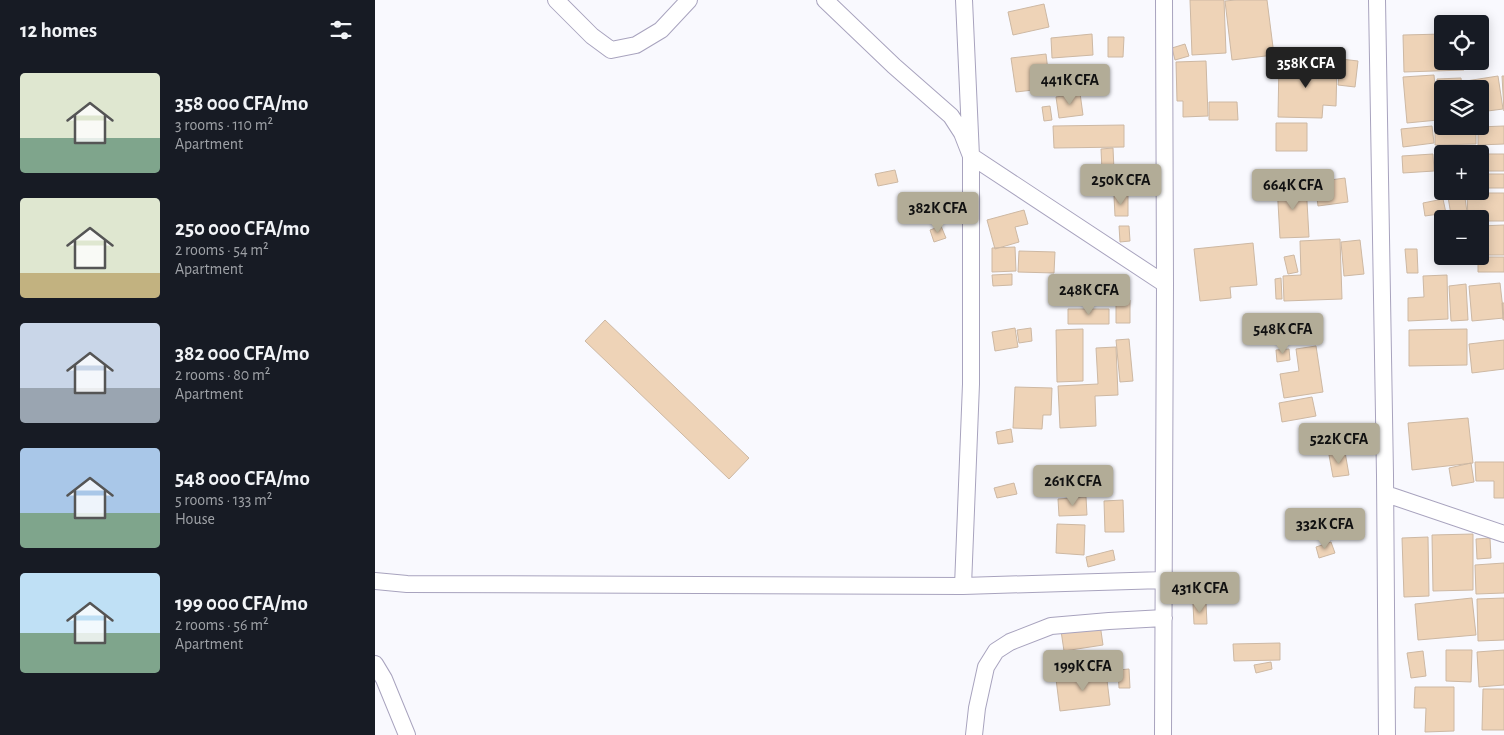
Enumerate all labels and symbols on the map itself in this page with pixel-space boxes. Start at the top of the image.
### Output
pin: 358K CFA [1254,46,1358,89]
pin: 441K CFA [1018,64,1122,106]
pin: 250K CFA [1069,164,1173,206]
pin: 664K CFA [1241,168,1345,211]
pin: 382K CFA [886,192,990,234]
pin: 248K CFA [1037,274,1141,316]
pin: 548K CFA [1231,312,1335,355]
pin: 522K CFA [1287,422,1391,465]
pin: 261K CFA [1021,464,1125,507]
pin: 332K CFA [1273,508,1377,550]
pin: 431K CFA [1148,572,1252,614]
pin: 199K CFA [1031,650,1135,692]

